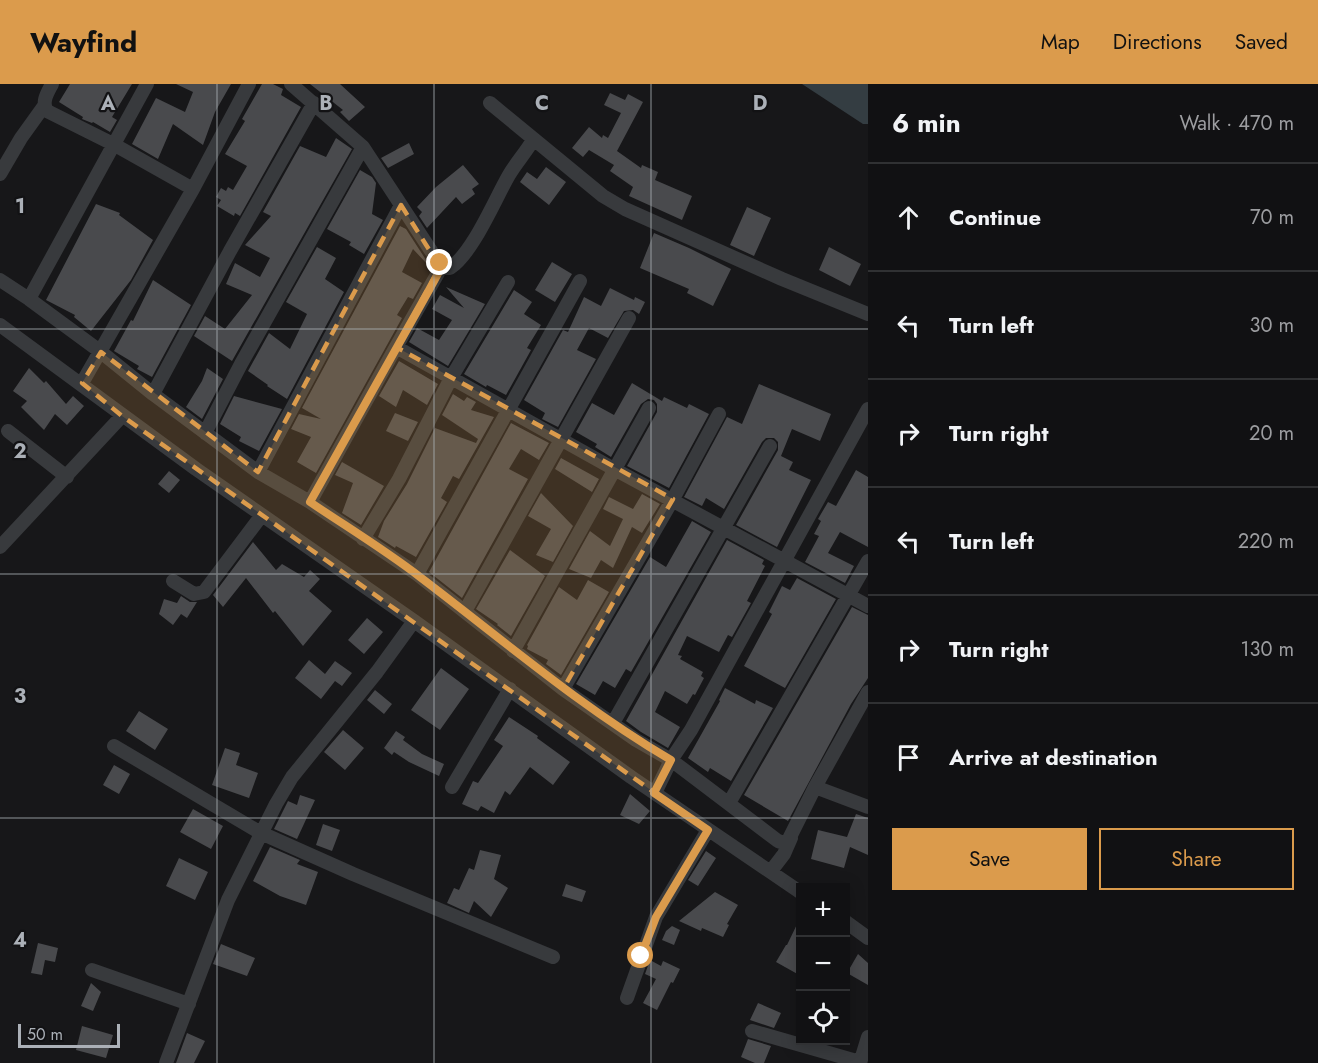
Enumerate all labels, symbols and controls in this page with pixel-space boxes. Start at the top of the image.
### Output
text: Wayfind [30,22,137,63]
text: Map [1041,27,1080,57]
text: Directions [1113,27,1202,57]
text: Saved [1235,27,1288,57]
text: A [100,89,116,118]
text: B [319,89,333,118]
text: C [535,89,549,118]
text: D [753,89,767,118]
text: 6 min [892,104,961,142]
text: Walk · 470 m [1179,109,1294,138]
text: 1 [15,192,25,221]
icon: ahead [892,201,925,234]
text: Continue [949,201,1041,233]
text: 70 m [1250,203,1294,232]
route end [426,249,452,275]
icon: left [892,309,925,342]
text: Turn left [949,309,1034,341]
text: 30 m [1249,311,1294,340]
icon: right [892,417,925,450]
text: Turn right [949,417,1049,449]
text: 20 m [1249,419,1294,448]
text: 2 [13,437,27,466]
icon: left [892,525,925,558]
text: Turn left [949,525,1034,557]
text: 220 m [1238,527,1294,556]
icon: right [892,633,925,666]
text: Turn right [949,633,1049,665]
text: 130 m [1240,635,1294,664]
text: 3 [14,682,26,711]
icon: arrive [892,741,925,774]
text: Arrive at destination [949,741,1158,773]
button: Save [892,828,1087,890]
button: Share [1099,828,1294,890]
map controls [796,883,850,1045]
button: + [796,883,850,937]
text: 4 [13,926,27,955]
button: − [796,937,850,991]
route start [627,942,653,968]
button: locate [796,991,850,1045]
scale bar [18,1021,120,1048]
text: 50 m [27,1023,63,1046]

